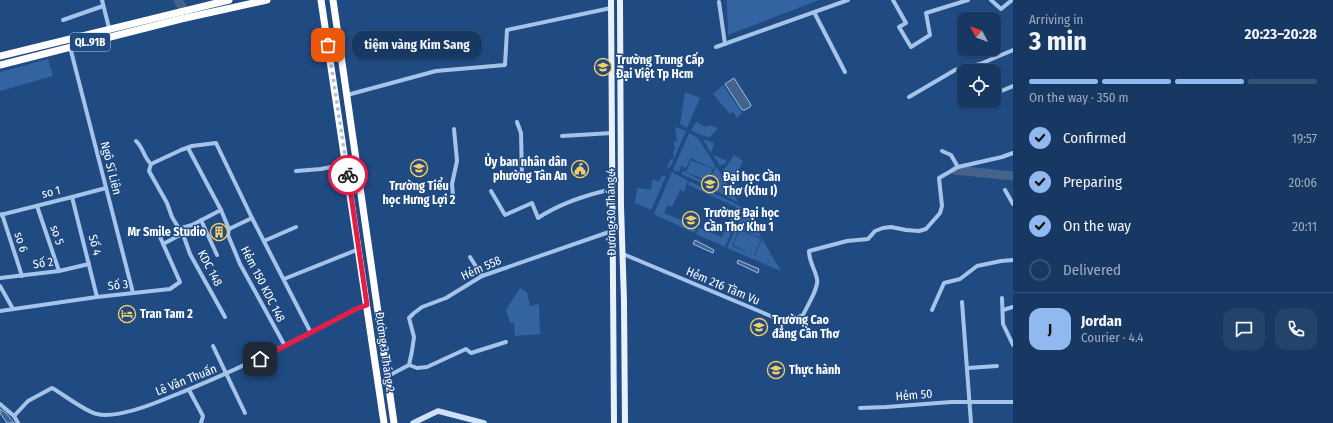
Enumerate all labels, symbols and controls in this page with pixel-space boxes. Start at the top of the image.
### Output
north arrow [957,12,1001,56]
map controls [957,12,1001,108]
text: Arriving in [1029,12,1083,27]
text: 20:23–20:28 [1245,25,1317,43]
text: 3 min [1029,26,1087,57]
pin [311,28,345,62]
callout: tiệm vàng Kim Sang [352,31,482,59]
road number: QL.91B [70,33,110,51]
icon: bag [317,34,339,56]
text: tiệm vàng Kim Sang [364,37,470,52]
place label: Trường Trung Cấp Đại Việt Tp Hcm [616,51,704,81]
school or university icon: Trường Trung Cấp Đại Việt Tp Hcm [593,57,613,77]
button: locate [957,64,1001,108]
text: On the way · 350 m [1029,90,1129,105]
icon: check [1029,127,1051,149]
text: Confirmed [1063,129,1126,147]
text: 19:57 [1292,131,1317,146]
street label: Ngô Sĩ Liên [98,140,124,196]
place label: Ủy ban nhân dân phường Tân An [484,153,567,183]
courier [328,155,368,195]
school or university icon: Trường Tiểu học Hưng Lợi 2 [409,158,429,178]
public building icon: Ủy ban nhân dân phường Tân An [570,159,590,179]
icon: bike [337,164,359,186]
street label: Đường 30 Tháng 4 [603,168,619,256]
place label: Đại học Cần Thơ (Khu I) [723,168,781,198]
icon: check [1029,171,1051,193]
text: Preparing [1063,173,1122,191]
school or university icon: Đại học Cần Thơ (Khu I) [700,174,720,194]
text: 20:06 [1289,175,1317,190]
place label: Trường Tiểu học Hưng Lợi 2 [383,177,456,207]
street label: so 1 [40,183,62,201]
place label: Trường Đại học Cần Thơ Khu 1 [704,206,780,234]
school or university icon: Trường Đại học Cần Thơ Khu 1 [681,210,701,230]
icon: check [1029,215,1051,237]
text: On the way [1063,217,1131,235]
text: 20:11 [1292,219,1317,234]
building icon: Mr Smile Studio [209,222,229,242]
street label: so 5 [47,223,67,247]
place label: Mr Smile Studio [127,225,207,239]
street label: so 6 [11,230,31,254]
street label: Số 4 [86,233,105,257]
street label: Hẻm 150 KDC 148 [238,244,288,324]
street label: KDC 148 [195,248,225,288]
street label: Hẻm 558 [459,253,503,283]
street label: Số 2 [32,254,54,272]
text: Delivered [1063,261,1121,279]
street label: Hẻm 216 Tầm Vu [684,263,762,308]
street label: Số 3 [107,276,129,293]
hotel icon: Tran Tam 2 [117,304,137,324]
place label: Tran Tam 2 [140,307,193,321]
button: chat [1223,308,1265,350]
button: phone [1275,308,1317,350]
street label: Đường 3 Tháng 2 [372,311,398,393]
text: Jordan [1081,312,1122,330]
place label: Trường Cao đẳng Cần Thơ [772,313,840,341]
school or university icon: Trường Cao đẳng Cần Thơ [749,317,769,337]
text: J [1048,320,1052,338]
text: Courier · 4.4 [1081,330,1144,345]
pin [243,342,277,376]
icon: home [249,348,271,370]
street label: Lê Văn Thuấn [153,360,219,399]
school or university icon: Thực hành [766,360,786,380]
place label: Thực hành [789,363,841,377]
street label: Hẻm 50 [895,386,933,404]

